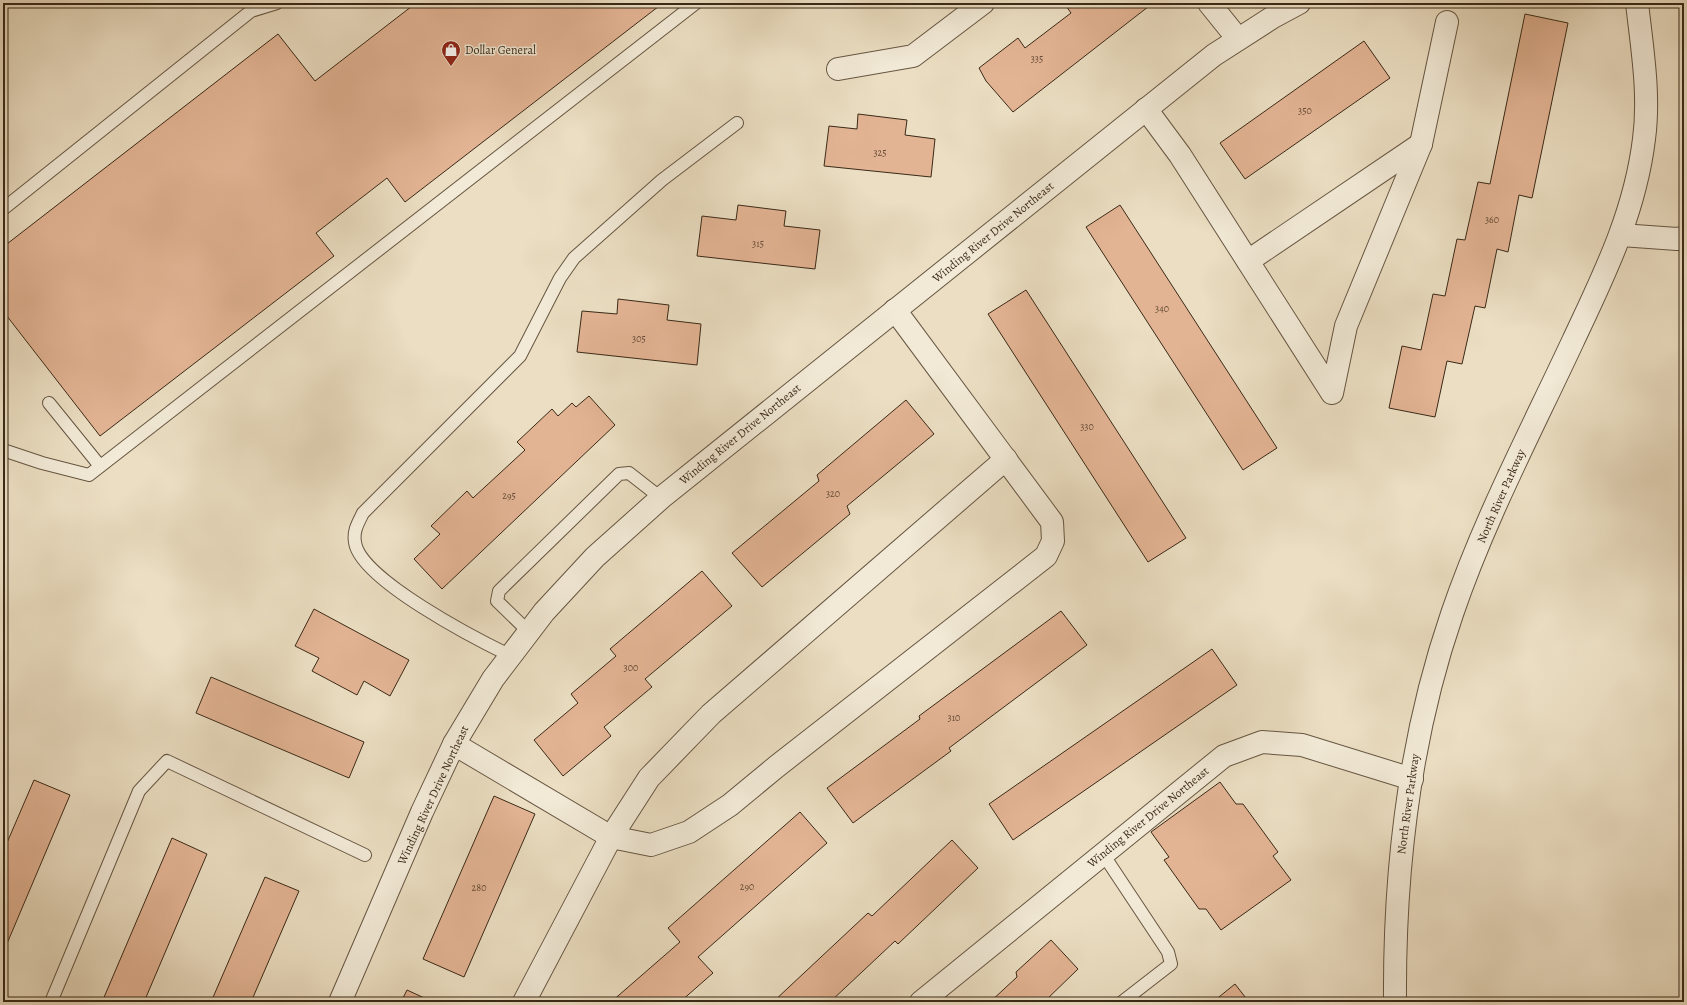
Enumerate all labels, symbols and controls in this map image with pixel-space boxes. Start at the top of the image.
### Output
shop icon: Dollar General [440,39,462,67]
place label: Dollar General [465,42,536,58]
house number: 335 [1031,52,1043,65]
house number: 350 [1298,104,1312,117]
house number: 325 [873,146,887,159]
street label: Winding River Drive Northeast [928,178,1057,287]
house number: 360 [1485,213,1499,226]
house number: 315 [752,237,764,250]
house number: 340 [1155,302,1169,315]
house number: 305 [632,332,646,345]
street label: Winding River Drive Northeast [675,380,804,489]
house number: 330 [1080,420,1094,433]
street label: North River Parkway [1473,446,1529,546]
house number: 320 [826,487,840,500]
house number: 295 [502,489,516,502]
house number: 300 [624,661,638,674]
house number: 310 [948,711,960,724]
street label: Winding River Drive Northeast [393,723,472,868]
street label: North River Parkway [1393,752,1423,855]
street label: Winding River Drive Northeast [1083,763,1212,872]
house number: 290 [740,880,754,893]
house number: 280 [472,881,486,894]

